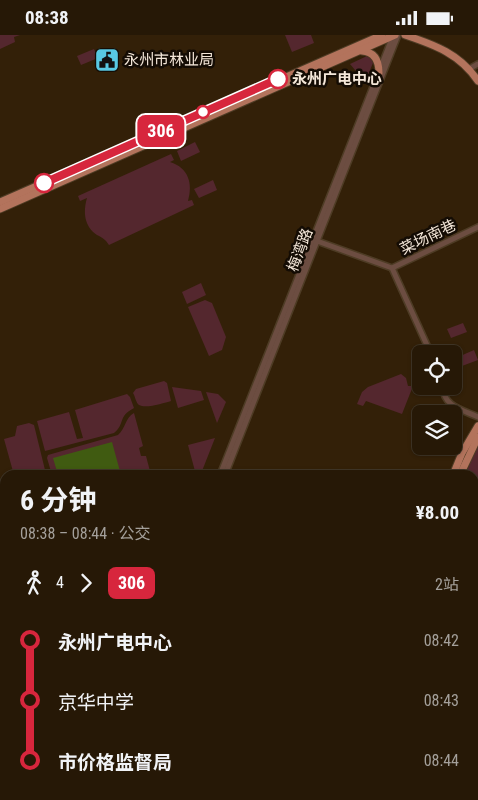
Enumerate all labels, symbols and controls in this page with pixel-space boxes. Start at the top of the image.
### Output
text: 08:38 [25,6,69,29]
public building icon: 永州市林业局 [94,47,120,73]
place label: 永州市林业局 [124,51,214,69]
marker: 永州广电中心 [268,69,288,89]
place label: 永州广电中心 [292,70,382,88]
unlabelled marker [196,105,210,119]
line badge: 306 [132,115,190,147]
text: 306 [147,120,175,141]
unlabelled marker [34,173,54,193]
street label: 菜场南巷 [397,216,459,258]
street label: 梅湾路 [284,226,316,274]
map controls [412,345,462,455]
button: locate [412,345,462,395]
button: layers [412,405,462,455]
text: 6 分钟 [20,484,97,517]
text: ¥8.00 [416,501,459,524]
text: 08:38 – 08:44 · 公交 [20,524,150,543]
icon: walk [20,569,48,597]
icon: forward [72,569,100,597]
text: 306 [118,572,145,593]
text: 4 [56,573,64,592]
text: 2站 [435,575,459,594]
text: 永州广电中心 [58,631,172,654]
text: 08:42 [424,631,459,650]
text: 京华中学 [58,691,134,714]
text: 08:43 [424,691,459,710]
text: 市价格监督局 [58,751,172,774]
text: 08:44 [424,751,459,770]

